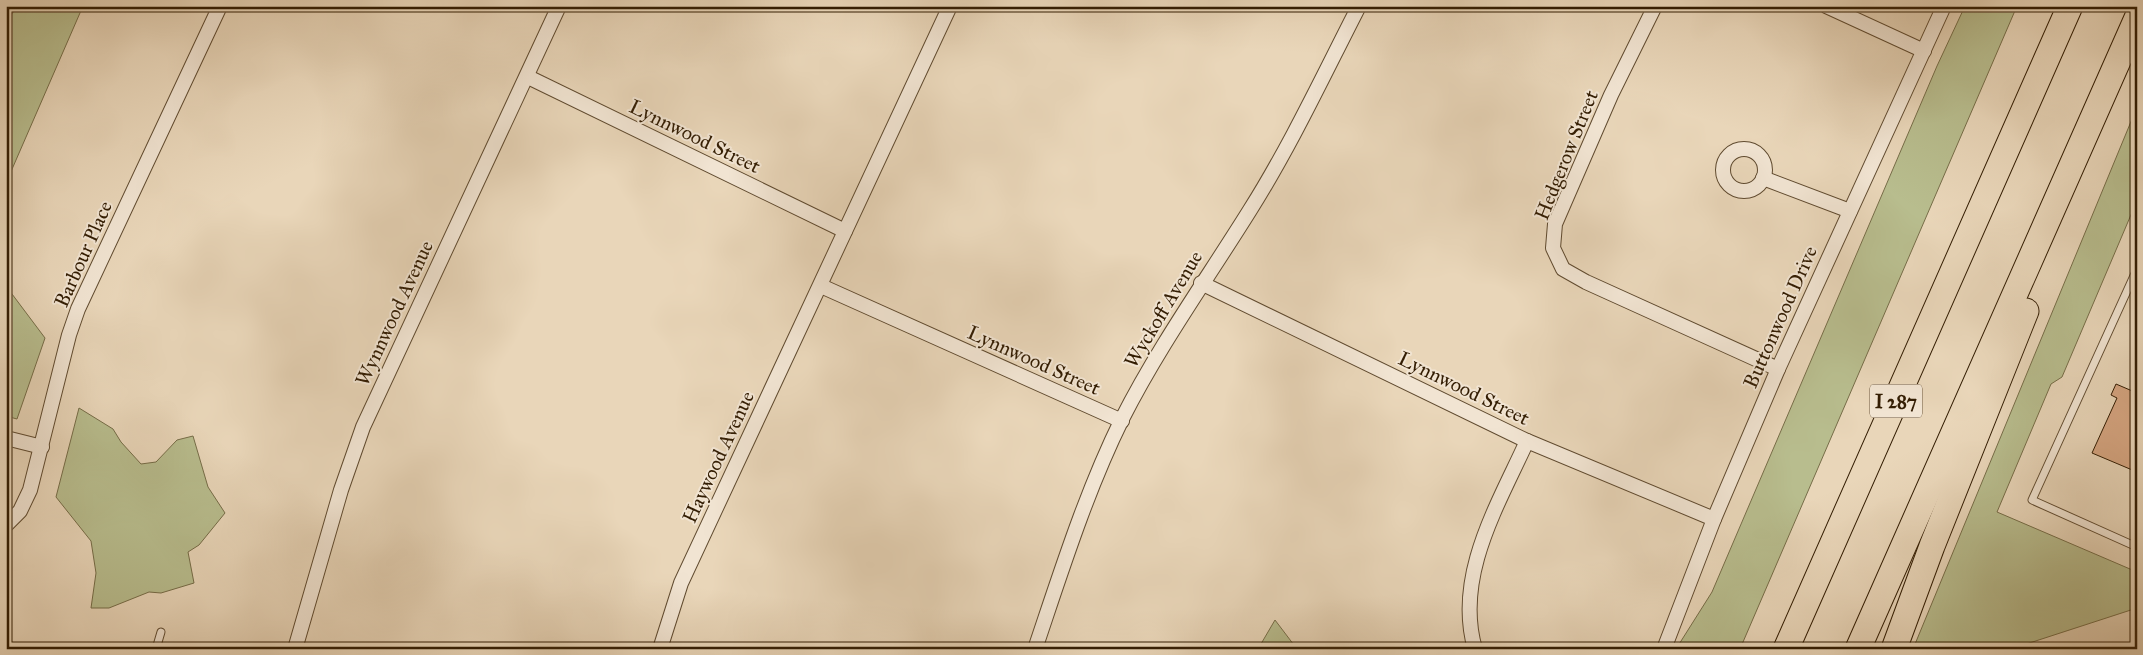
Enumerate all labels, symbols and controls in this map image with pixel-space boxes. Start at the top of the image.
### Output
street label: Hedgerow Street [1529,87,1604,224]
street label: Lynnwood Street [626,94,764,178]
street label: Barbour Place [49,197,117,311]
street label: Wynnwood Avenue [350,237,438,389]
street label: Buttonwood Drive [1738,242,1822,392]
street label: Wyckoff Avenue [1119,246,1207,372]
street label: Lynnwood Street [964,320,1104,400]
street label: Lynnwood Street [1395,346,1533,430]
road number: I 287 [1870,384,1922,418]
street label: Haywood Avenue [677,387,759,527]

